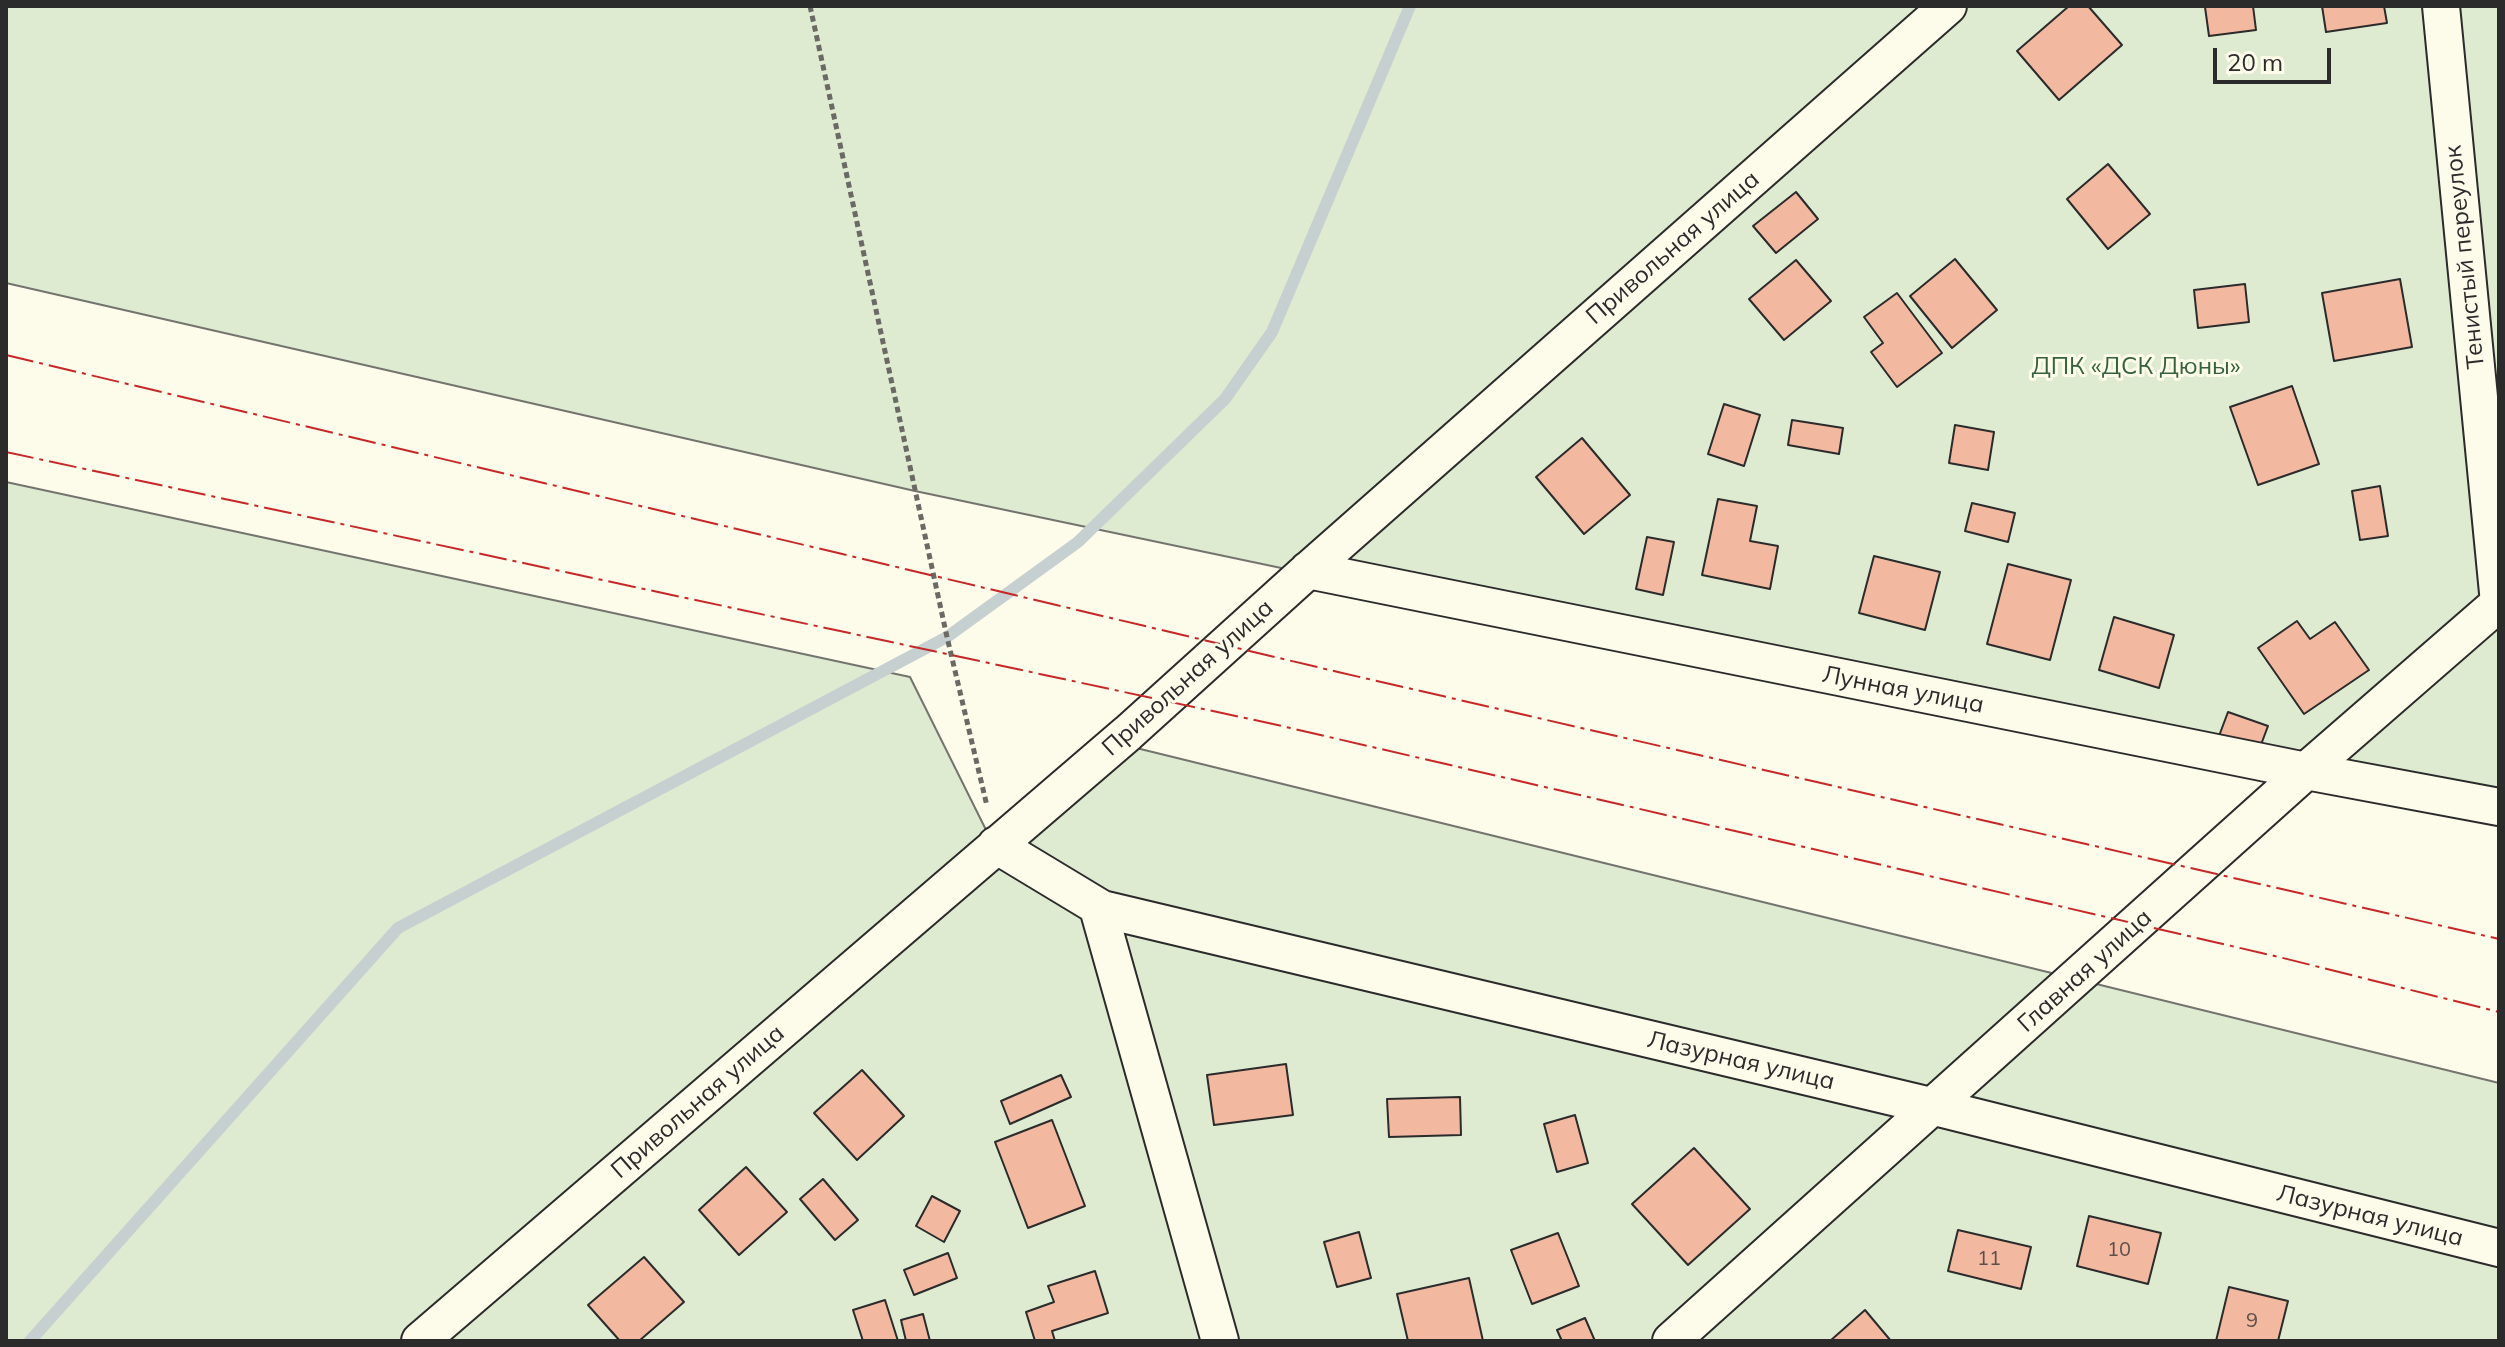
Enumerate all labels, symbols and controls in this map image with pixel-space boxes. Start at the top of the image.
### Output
scale bar [2217,32,2335,82]
text: 20 m [2227,47,2283,77]
street label: Тенистый переулок [2439,144,2491,370]
street label: Привольная улица [1581,165,1765,331]
park label: ДПК «ДСК Дюны» [2031,353,2241,381]
street label: Привольная улица [1097,594,1279,762]
street label: Лунная улица [1820,660,1986,720]
street label: Главная улица [2012,903,2158,1039]
street label: Привольная улица [606,1019,790,1185]
street label: Лазурная улица [1645,1025,1837,1097]
street label: Лазурная улица [2274,1179,2466,1253]
house number: 10 [2107,1238,2131,1262]
house number: 11 [1977,1247,2001,1271]
house number: 9 [2246,1309,2258,1333]

